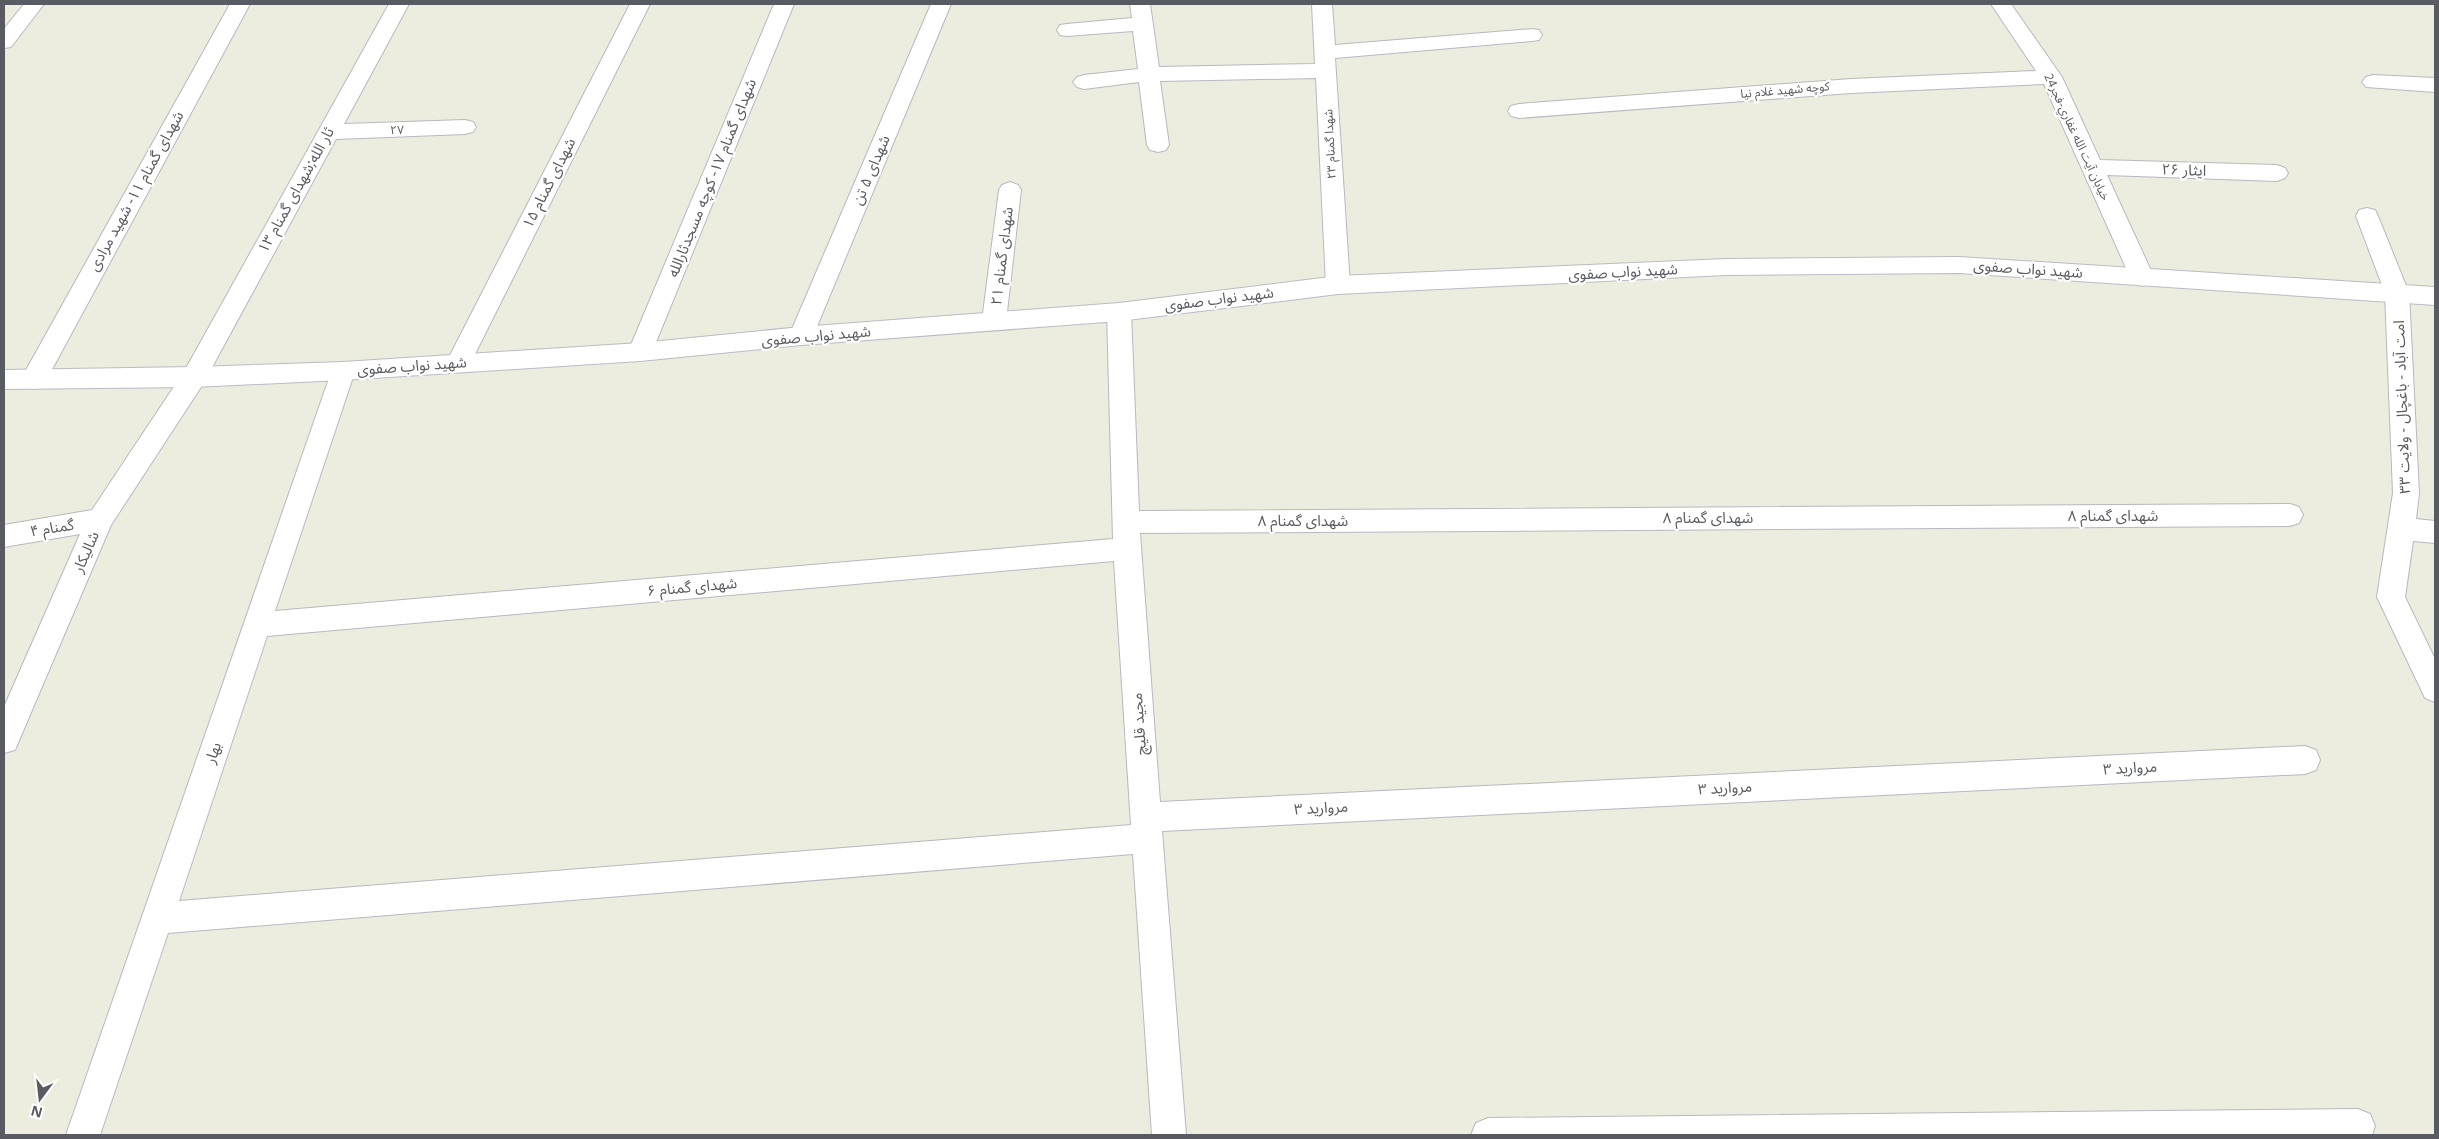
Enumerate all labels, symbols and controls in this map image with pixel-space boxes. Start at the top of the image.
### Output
street label: خيابان آيت الله غفاري-فجر24 [2039,70,2114,204]
street label: شهدای گمنام ۱۷- كوچه مسجدثارالله [662,75,762,281]
street label: کوچه شهید غلام نیا [1740,77,1831,103]
street label: شهدای گمنام ۱۱- شهيد مرادی [83,107,189,275]
street label: شهدا گمنام ۲۳ [1319,109,1341,179]
street label: ۲۷ [390,121,404,138]
street label: ثار الله;شهدای گمنام ۱۳ [252,123,340,257]
street label: شهدای ۵ تن [846,131,894,208]
street label: شهدای گمنام ۱۵ [517,134,581,232]
street label: ایثار ۲۶ [2161,158,2207,180]
street label: شهدای گمنام ۲۱ [985,205,1019,306]
street label: شهید نواب صفوی [1973,254,2084,282]
street label: شهید نواب صفوی [1568,258,1679,284]
street label: شهید نواب صفوی [1163,281,1275,315]
street label: شهید نواب صفوی [760,320,872,350]
street label: امت آباد - باغچال - ولایت ۳۳ [2388,320,2415,494]
street label: شهید نواب صفوی [356,351,468,379]
street label: شهدای گمنام ۸ [2068,505,2158,527]
street label: شهدای گمنام ۸ [1663,507,1753,529]
street label: شهدای گمنام ۸ [1258,510,1348,532]
street label: گمنام ۴ [28,514,76,542]
street label: شالیکار [67,528,103,576]
street label: شهدای گمنام ۶ [646,572,738,602]
street label: مجید قلیچ [1126,692,1153,756]
street label: بهار [199,739,225,767]
street label: مروارید ۳ [2102,756,2157,778]
street label: مروارید ۳ [1697,776,1752,798]
street label: مروارید ۳ [1293,796,1348,818]
north arrow [15,1074,65,1124]
text: N [29,1101,44,1123]

